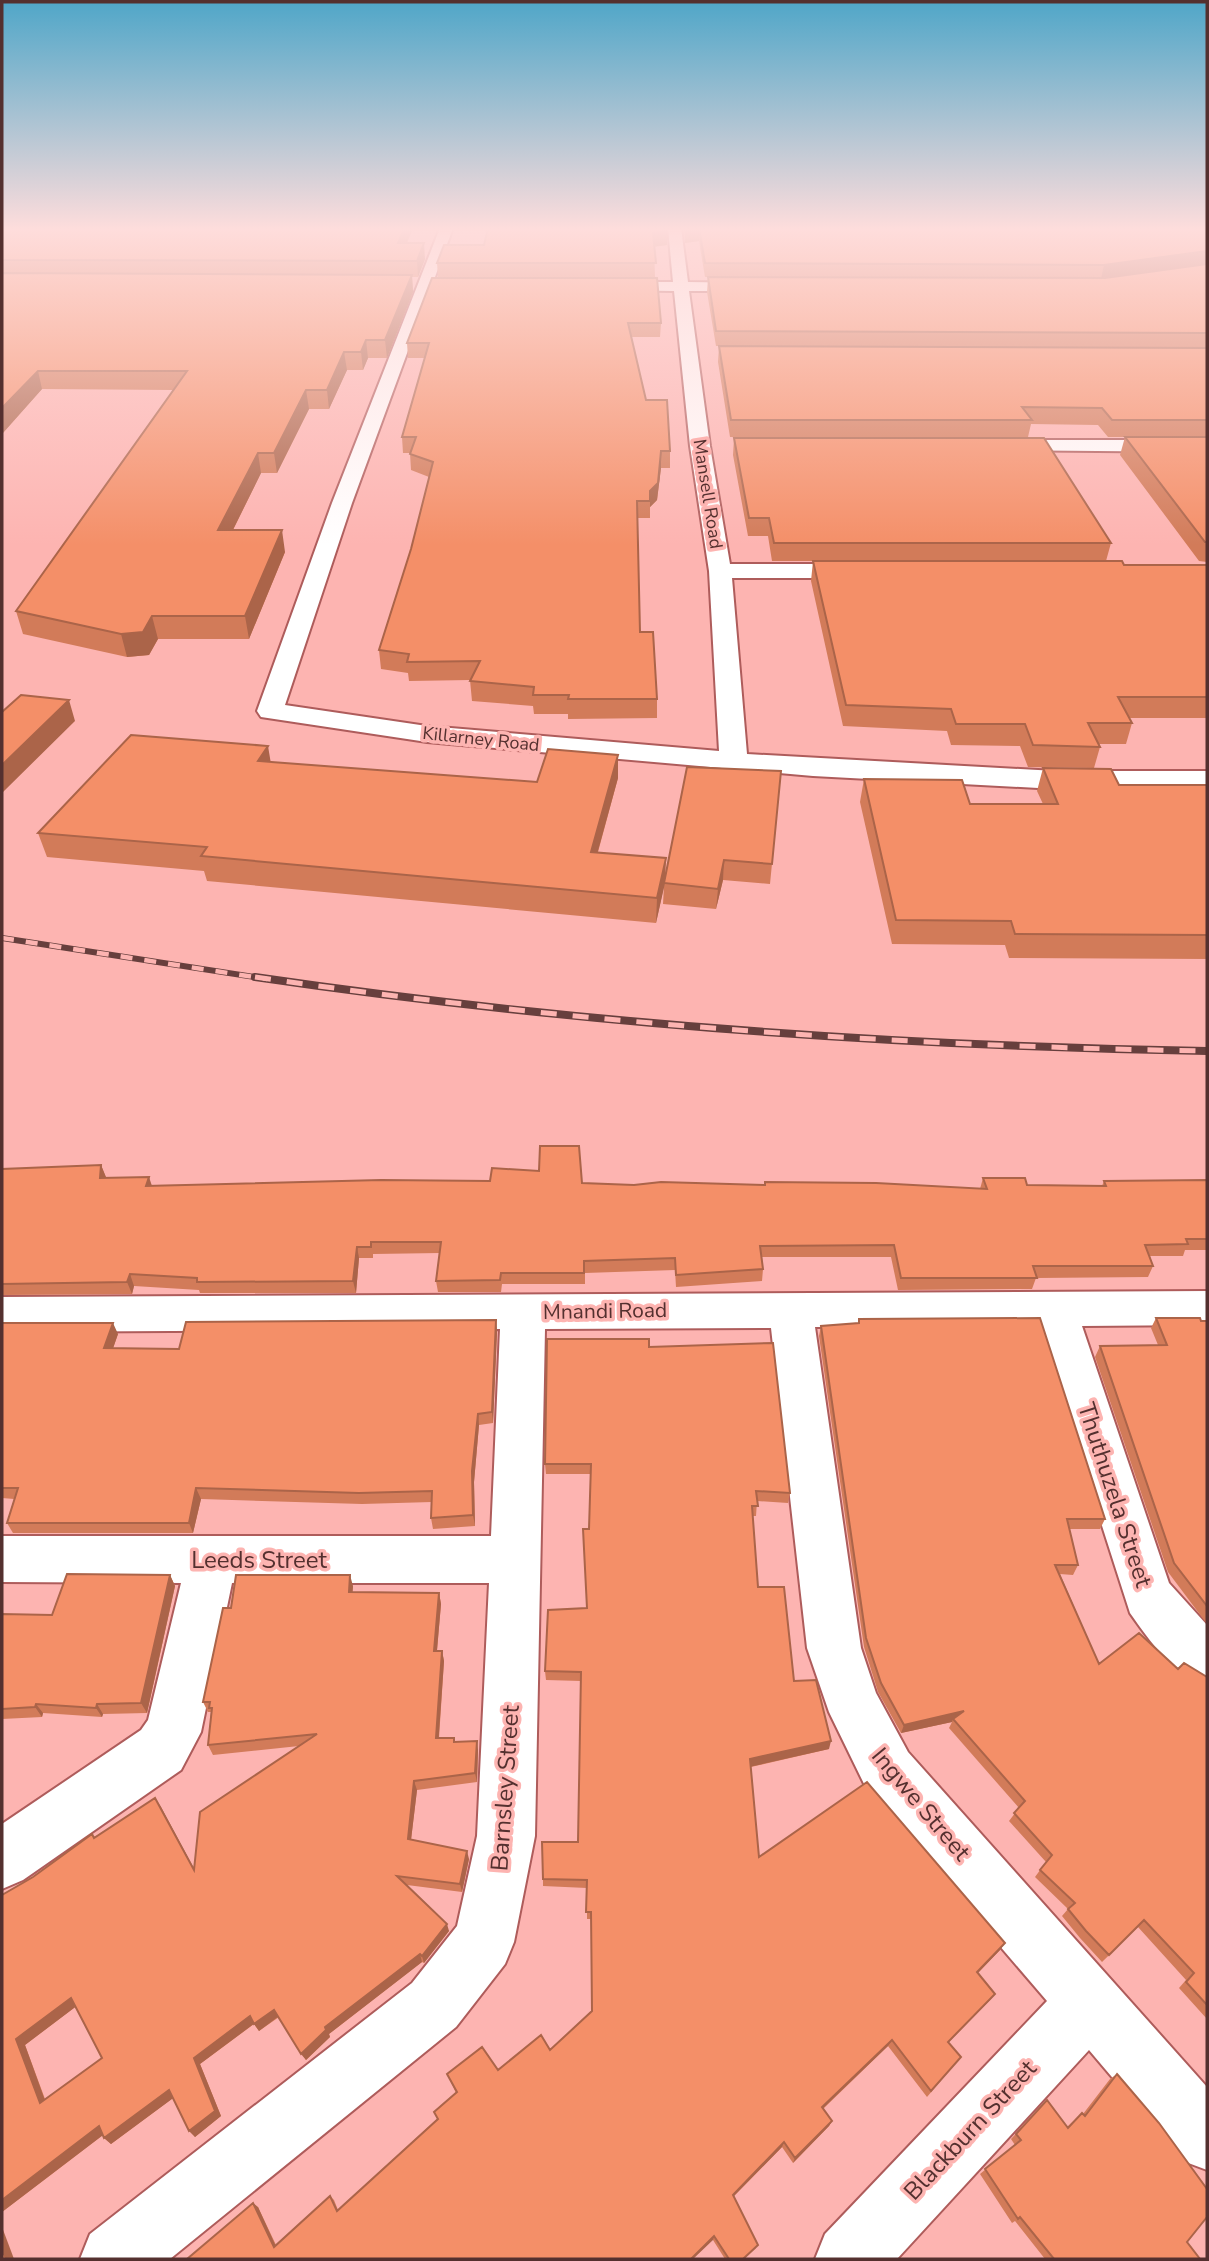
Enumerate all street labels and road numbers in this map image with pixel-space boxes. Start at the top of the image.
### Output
street label: Mansell Road [687,438,729,550]
street label: Killarney Road [421,721,541,757]
street label: Mnandi Road [543,1296,667,1326]
street label: Thuthuzela Street [1070,1399,1160,1592]
street label: Leeds Street [191,1544,327,1576]
street label: Barnsley Street [483,1703,527,1872]
street label: Ingwe Street [864,1741,978,1868]
street label: Blackburn Street [897,2053,1044,2207]

